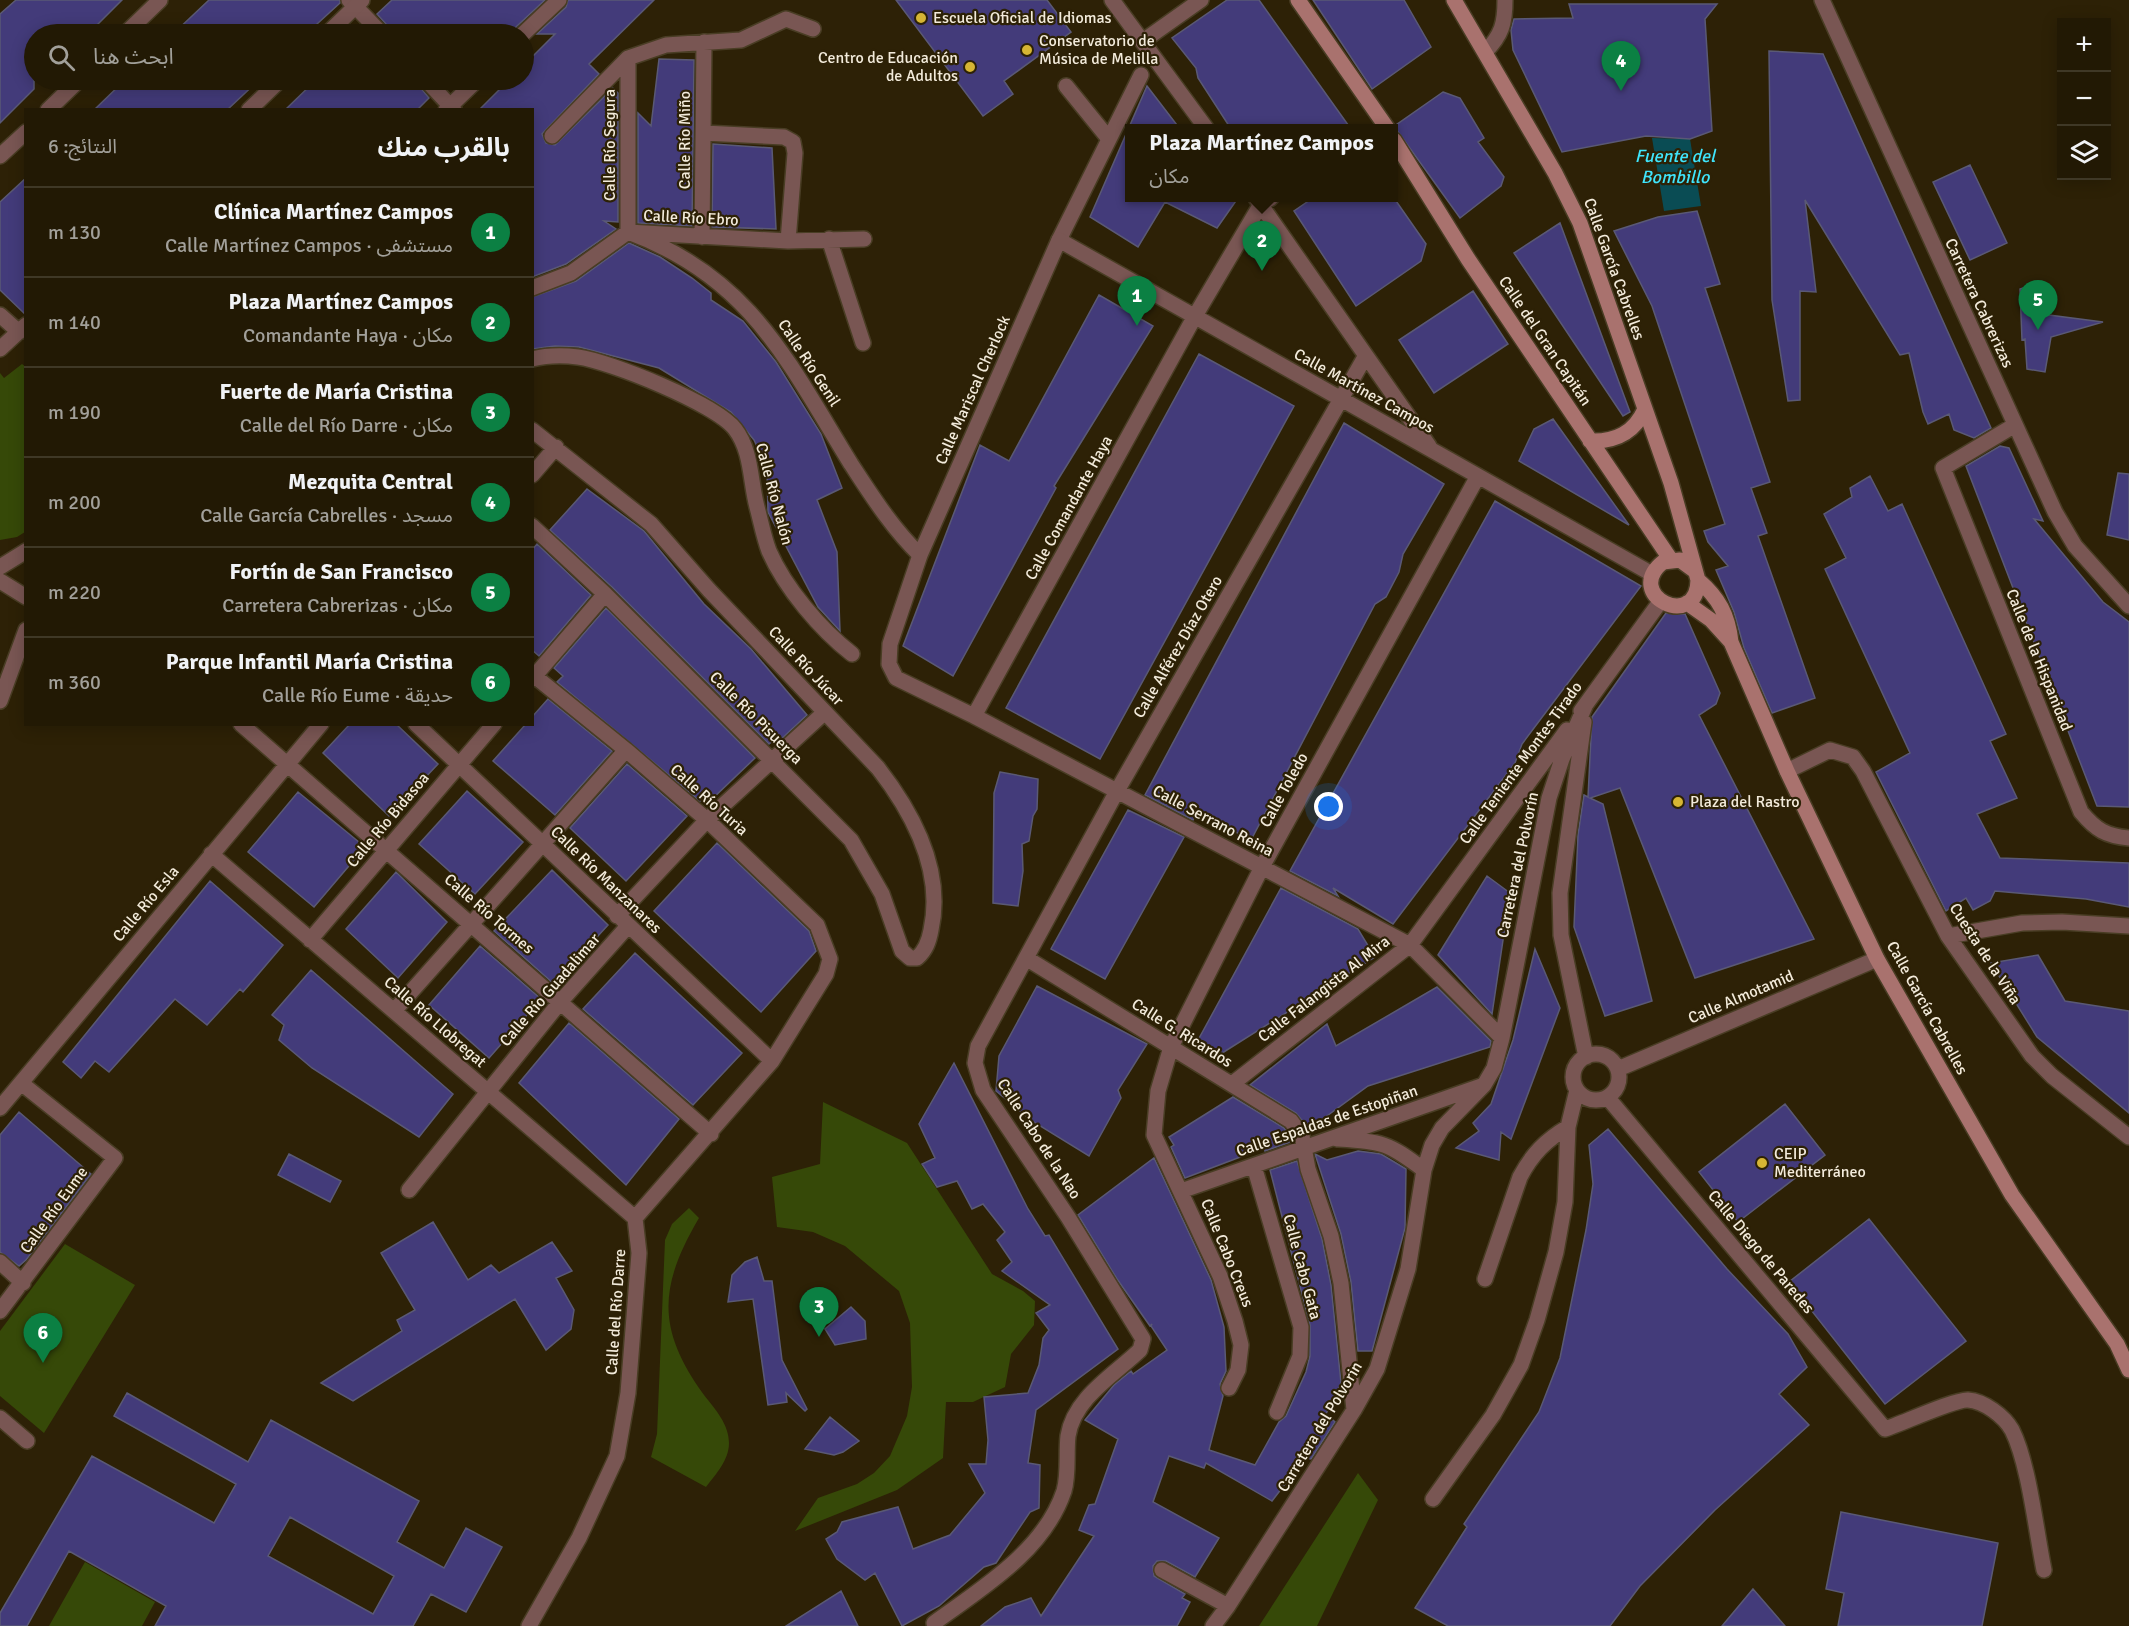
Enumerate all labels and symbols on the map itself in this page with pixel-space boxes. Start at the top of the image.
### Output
place label: Escuela Oficial de Idiomas [933,8,1112,28]
marker: Escuela Oficial de Idiomas [914,11,928,25]
place label: Conservatorio de Música de Melilla [1039,31,1158,69]
pin: 4 [1602,42,1640,91]
marker: Conservatorio de Música de Melilla [1020,43,1034,57]
place label: Centro de Educación de Adultos [818,48,958,86]
marker: Centro de Educación de Adultos [963,60,977,74]
street label: Calle Río Segura [600,89,620,201]
street label: Calle Río Miño [675,91,695,189]
water label: Fuente del Bombillo [1635,145,1717,188]
street label: Calle García Cabrelles [1579,195,1649,343]
street label: Calle Río Ebro [643,206,739,230]
pin: 2 [1242,222,1282,271]
street label: Carretera Cabrerizas [1940,235,2018,371]
street label: Calle del Gran Capitán [1494,272,1596,410]
pin: 1 [1118,276,1156,326]
pin: 5 [2018,280,2058,330]
street label: Calle Mariscal Cherlock [931,312,1015,468]
street label: Calle Río Genil [773,316,845,411]
street label: Calle Martínez Campos [1290,344,1438,438]
street label: Calle Comandante Haya [1021,432,1117,584]
street label: Calle Río Nalón [751,441,797,547]
street label: Calle Alférez Díaz Otero [1129,572,1227,722]
street label: Calle de la Hispanidad [2001,586,2077,734]
street label: Calle Río Júcar [764,622,848,710]
street label: Calle Río Pisuerga [705,667,807,769]
street label: Calle Teniente Montes Tirado [1455,678,1587,848]
street label: Calle Toledo [1255,749,1313,831]
street label: Calle Río Turia [666,760,752,840]
street label: Calle Río Bidasoa [342,768,434,872]
street label: Calle Serrano Reina [1149,781,1277,861]
street label: Carretera del Polvorín [1493,790,1543,940]
your location [1314,792,1343,821]
place label: Plaza del Rastro [1690,792,1800,812]
marker: Plaza del Rastro [1671,795,1685,809]
street label: Calle Río Manzanares [546,822,666,938]
street label: Calle Río Esla [108,862,184,946]
street label: Calle Río Tormes [440,870,538,958]
street label: Cuesta de la Viña [1945,899,2025,1009]
street label: Calle Río Guadalimar [495,929,605,1051]
street label: Calle Falangista Al Mira [1254,931,1394,1047]
street label: Calle García Cabrelles [1882,938,1972,1078]
street label: Calle Almotamid [1685,966,1797,1028]
street label: Calle Río Llobregat [380,972,491,1072]
street label: Calle G. Ricardos [1128,994,1236,1072]
street label: Calle Cabo de la Nao [993,1075,1085,1203]
street label: Calle Espaldas de Estopiñan [1234,1080,1420,1162]
place label: CEIP Mediterráneo [1774,1144,1866,1182]
marker: CEIP Mediterráneo [1755,1156,1769,1170]
street label: Calle Río Eume [16,1163,92,1257]
street label: Calle Diego de Paredes [1703,1186,1819,1318]
street label: Calle Cabo Creus [1196,1196,1258,1310]
street label: Calle Cabo Gata [1278,1212,1326,1322]
street label: Calle del Río Darre [602,1248,630,1376]
pin: 3 [800,1288,838,1337]
pin: 6 [24,1314,63,1363]
street label: Carretera del Polvorin [1273,1358,1367,1496]

